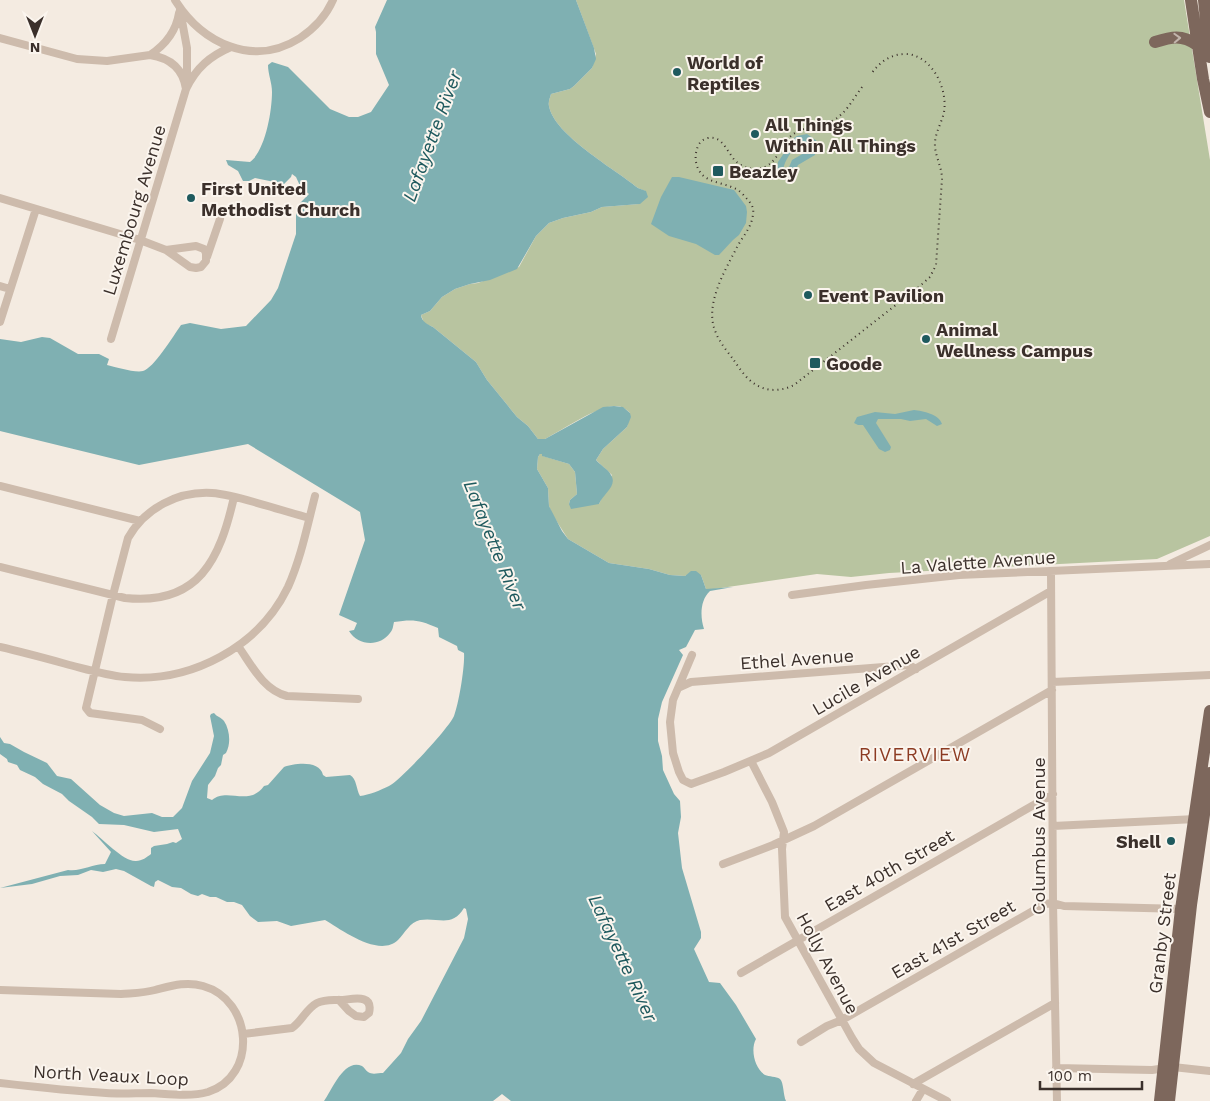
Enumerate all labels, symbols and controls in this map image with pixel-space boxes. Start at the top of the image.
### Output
north arrow [10,10,60,60]
one-way arrow [1173,33,1181,43]
text: N [30,40,40,56]
place label: World of Reptiles [687,52,764,94]
marker: World of Reptiles [671,66,683,78]
water label: Lafayette River [398,67,467,205]
place label: All Things Within All Things [765,114,916,156]
street label: Luxembourg Avenue [98,122,170,298]
marker: All Things Within All Things [749,128,761,140]
place label: Beazley [729,161,798,182]
marker: Beazley [711,164,725,178]
place label: First United Methodist Church [201,178,360,220]
marker: First United Methodist Church [185,192,197,204]
place label: Event Pavilion [818,285,944,306]
marker: Event Pavilion [802,289,814,301]
place label: Animal Wellness Campus [936,319,1093,361]
marker: Animal Wellness Campus [920,333,932,345]
place label: Goode [826,353,882,374]
marker: Goode [808,356,822,370]
water label: Lafayette River [459,477,532,614]
street label: La Valette Avenue [900,546,1056,578]
street label: Lucile Avenue [808,641,924,719]
street label: Ethel Avenue [739,645,855,673]
district label: RIVERVIEW [859,743,971,766]
street label: Columbus Avenue [1028,757,1049,915]
street label: East 40th Street [821,824,958,916]
place label: Shell [1116,831,1161,852]
marker: Shell [1165,835,1177,847]
street label: Granby Street [1144,871,1180,995]
water label: Lafayette River [583,891,663,1026]
street label: East 41st Street [887,895,1019,983]
street label: Holly Avenue [792,908,864,1018]
scale bar [1040,1058,1142,1090]
street label: North Veaux Loop [32,1060,190,1090]
text: 100 m [1048,1067,1092,1085]

